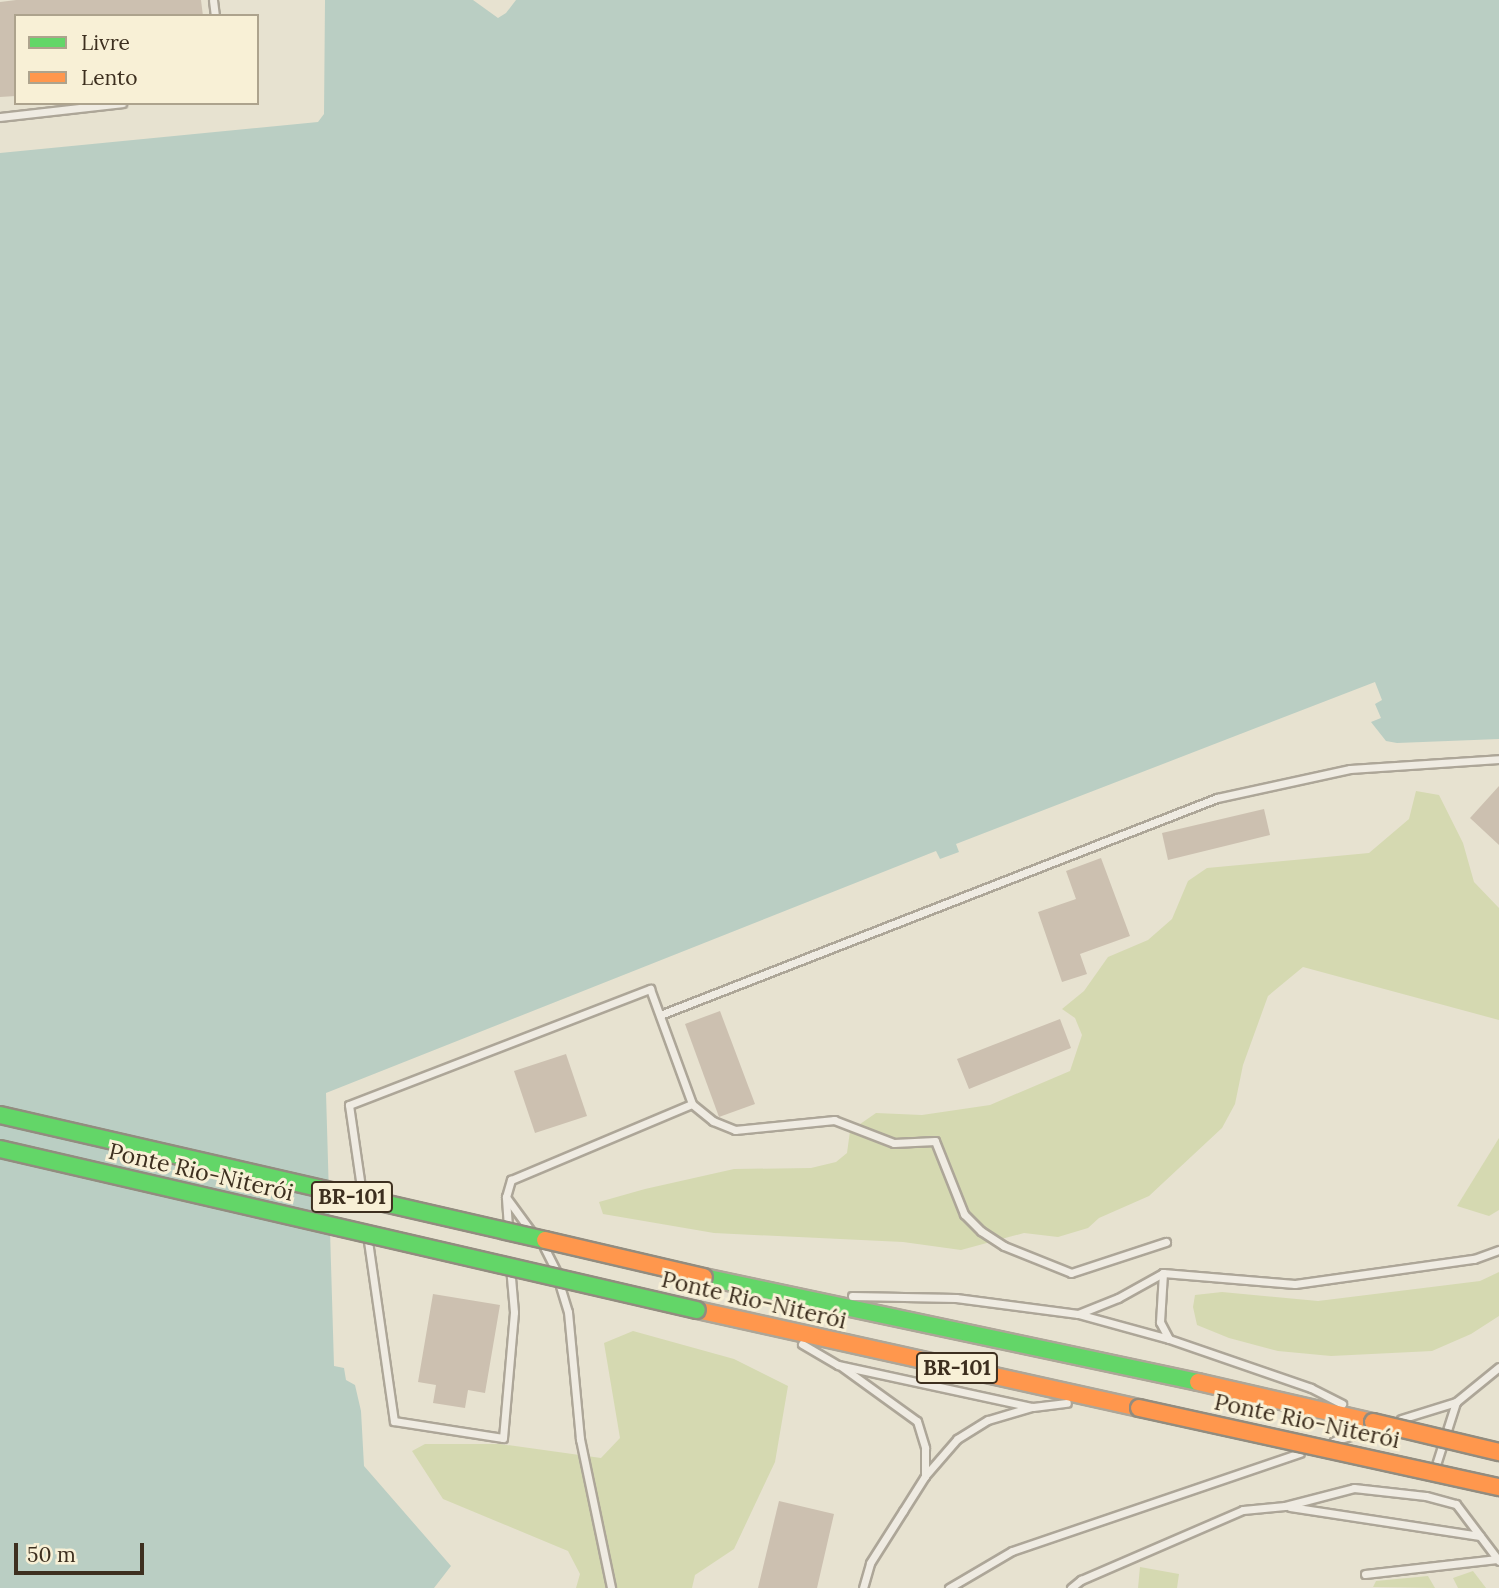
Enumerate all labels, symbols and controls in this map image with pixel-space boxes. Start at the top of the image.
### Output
legend [14,14,259,105]
text: Livre [81,29,130,56]
text: Lento [81,64,138,91]
street label: Ponte Rio-Niterói [106,1137,296,1207]
road number: BR-101 [310,1180,394,1214]
street label: Ponte Rio-Niterói [659,1265,849,1335]
road number: BR-101 [915,1350,999,1386]
street label: Ponte Rio-Niterói [1212,1388,1402,1454]
scale bar [18,1528,147,1572]
text: 50 m [27,1541,76,1568]

